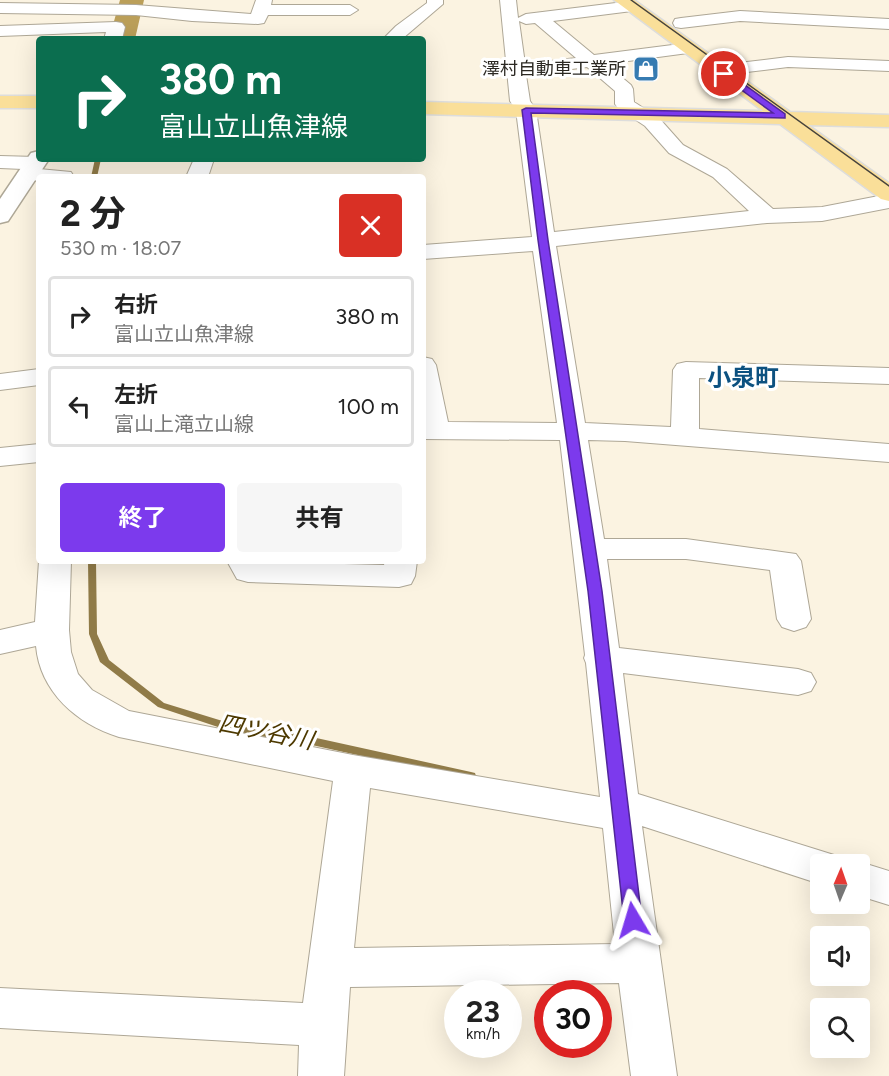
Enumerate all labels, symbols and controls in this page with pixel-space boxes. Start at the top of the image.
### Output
pin [698,48,749,99]
text: 380 m [159,54,282,105]
shop icon: 澤村自動車工業所 [631,54,661,84]
icon: arrive [707,57,740,90]
place label: 澤村自動車工業所 [482,58,626,80]
icon: right [60,60,138,138]
text: 富山立山魚津線 [159,110,348,143]
text: 2 分 [60,192,125,235]
button: close [339,194,402,257]
text: 530 m · 18:07 [60,236,181,260]
text: 右折 [114,291,158,318]
icon: right [63,300,96,333]
text: 380 m [335,303,399,330]
text: 富山立山魚津線 [114,322,254,346]
district label: 小泉町 [707,363,779,392]
text: 左折 [114,381,158,408]
icon: left [63,390,96,423]
text: 100 m [338,393,399,420]
text: 富山上滝立山線 [114,412,254,436]
button: 終了 [60,483,225,552]
button: 共有 [237,483,402,552]
water label: 四ツ谷川 [216,708,319,755]
north arrow [810,854,870,914]
map controls [810,854,870,1058]
position arrow [601,888,665,952]
button: sound [810,926,870,986]
speed limit sign: 30 [534,980,612,1058]
text: 23 [466,993,500,1030]
button: search [810,998,870,1058]
text: km/h [466,1025,500,1043]

